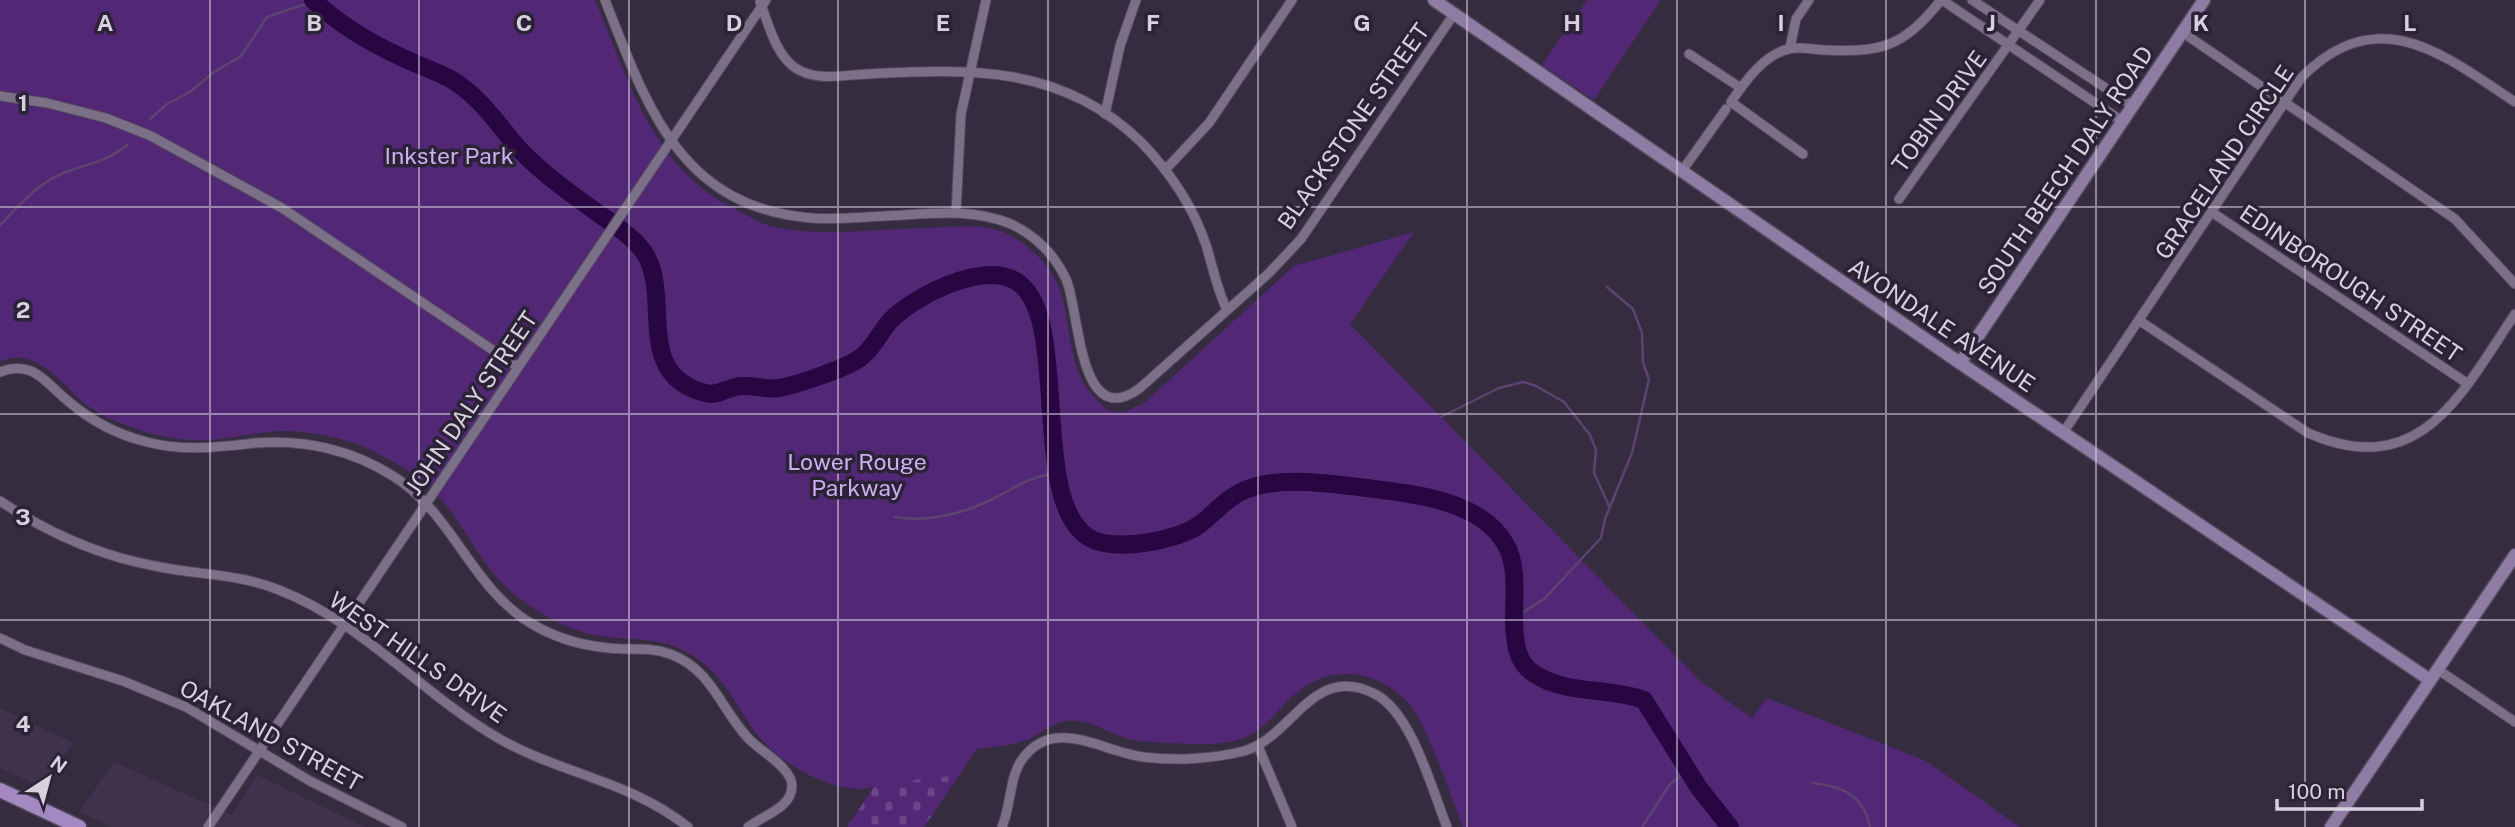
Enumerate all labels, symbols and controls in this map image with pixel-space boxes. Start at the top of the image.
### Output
text: A [97,9,114,36]
text: B [306,9,322,36]
text: C [516,9,532,36]
text: D [726,9,742,36]
text: E [936,9,950,36]
text: F [1146,9,1160,36]
text: G [1353,9,1371,36]
text: H [1563,9,1581,36]
text: I [1777,9,1785,36]
text: J [1986,9,1996,36]
text: K [2193,9,2209,36]
text: L [2403,9,2417,36]
street label: BLACKSTONE STREET [1272,18,1435,234]
street label: SOUTH BEECH DALY ROAD [1972,41,2158,299]
street label: TOBIN DRIVE [1886,45,1992,177]
street label: GRACELAND CIRCLE [2149,60,2299,264]
text: 1 [18,89,28,116]
park label: Inkster Park [384,142,514,169]
street label: EDINBOROUGH STREET [2235,199,2467,367]
street label: AVONDALE AVENUE [1844,253,2040,397]
text: 2 [16,296,30,323]
street label: JOHN DALY STREET [400,306,543,500]
park label: Lower Rouge Parkway [787,448,927,501]
text: 3 [15,503,31,530]
street label: WEST HILLS DRIVE [324,586,512,728]
street label: OAKLAND STREET [175,674,367,796]
text: 4 [15,710,31,737]
north arrow [14,743,84,813]
text: N [47,751,71,778]
scale bar [2277,768,2422,812]
text: 100 m [2288,779,2345,804]

